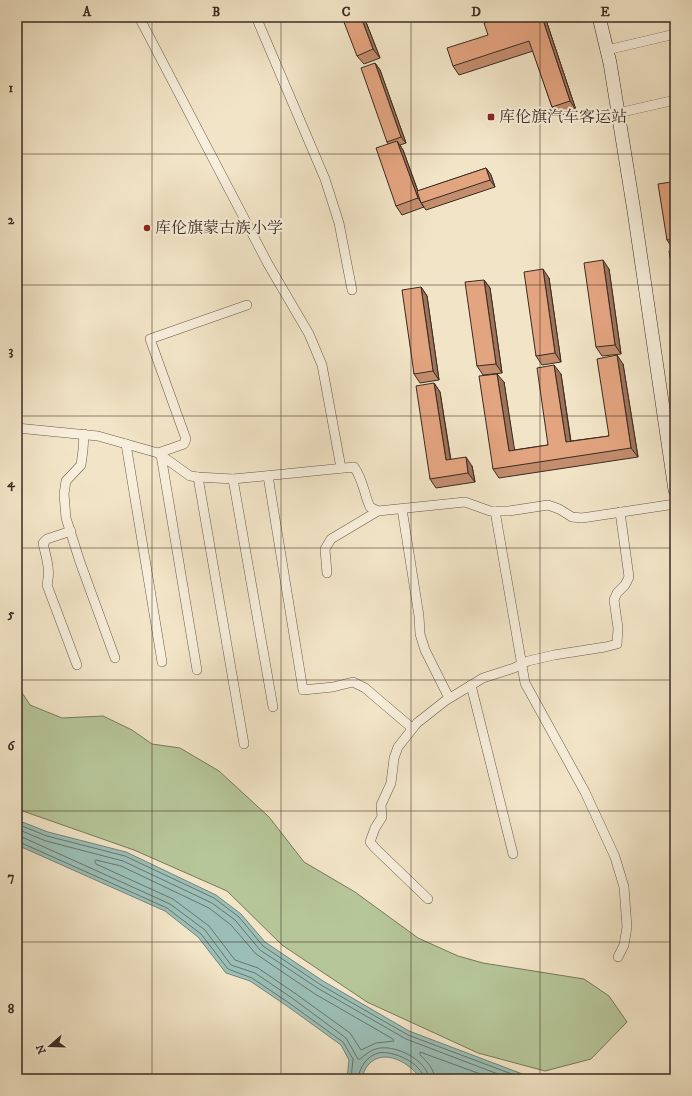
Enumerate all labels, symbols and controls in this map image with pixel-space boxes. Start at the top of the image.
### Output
text: A [82,4,92,20]
text: B [212,4,220,20]
text: C [342,4,351,20]
text: D [471,4,481,20]
text: E [600,4,610,20]
text: 1 [9,80,14,96]
place label: 库伦旗汽车客运站 [499,107,627,127]
marker: 库伦旗汽车客运站 [486,112,496,122]
text: 2 [8,212,15,228]
place label: 库伦旗蒙古族小学 [155,218,283,238]
marker: 库伦旗蒙古族小学 [142,223,152,233]
text: 3 [9,343,14,359]
text: 4 [6,475,15,492]
text: 5 [7,606,15,622]
text: 6 [8,738,16,754]
text: 7 [8,869,15,885]
text: 8 [8,1001,15,1017]
north arrow [30,1026,70,1066]
text: N [33,1042,50,1056]

